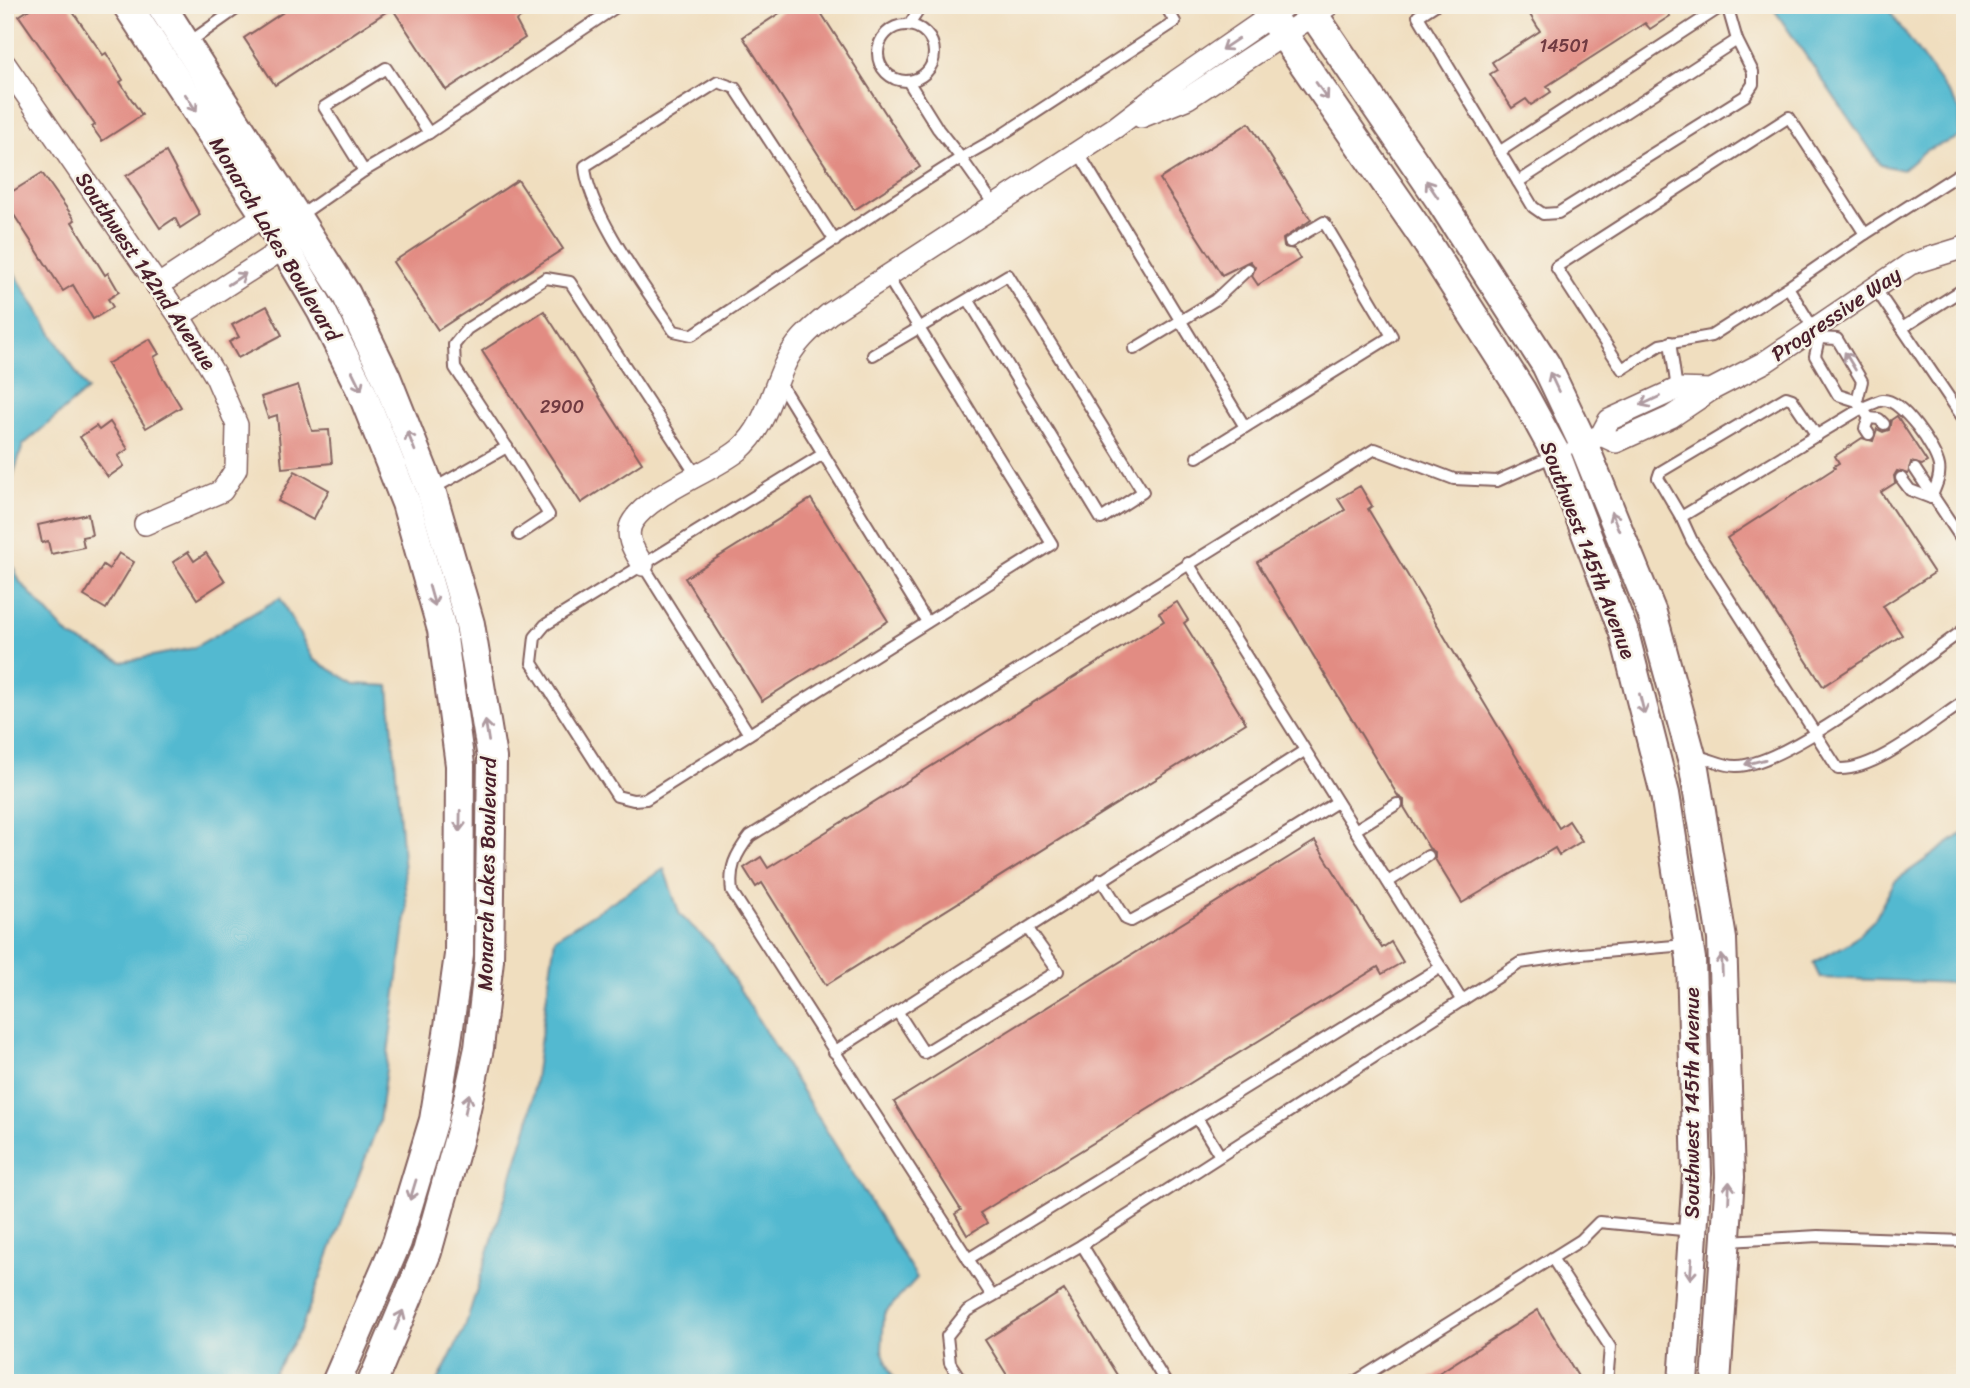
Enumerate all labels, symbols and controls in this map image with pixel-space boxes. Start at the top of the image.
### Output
house number: 14501 [1539,30,1589,62]
one-way arrow [1221,37,1240,51]
one-way arrow [1315,81,1329,100]
one-way arrow [184,93,198,112]
street label: Monarch Lakes Boulevard [199,129,352,351]
street label: Southwest 142nd Avenue [65,164,227,378]
one-way arrow [1425,180,1439,199]
street label: Progressive Way [1763,256,1909,372]
one-way arrow [226,271,246,285]
one-way arrow [1843,351,1857,371]
one-way arrow [351,370,364,391]
one-way arrow [1546,371,1559,392]
house number: 2900 [540,391,584,423]
one-way arrow [1640,395,1662,408]
one-way arrow [404,431,417,452]
street label: Southwest 145th Avenue [1529,435,1647,665]
one-way arrow [1607,511,1620,532]
one-way arrow [426,584,439,606]
one-way arrow [1636,692,1649,715]
one-way arrow [480,720,493,743]
street label: Monarch Lakes Boulevard [466,755,508,991]
one-way arrow [1745,756,1767,769]
one-way arrow [453,809,467,832]
one-way arrow [1716,954,1729,977]
street label: Southwest 145th Avenue [1673,987,1711,1219]
one-way arrow [461,1093,474,1115]
one-way arrow [405,1179,418,1201]
one-way arrow [1723,1181,1736,1204]
one-way arrow [1684,1257,1697,1280]
one-way arrow [393,1310,406,1331]

